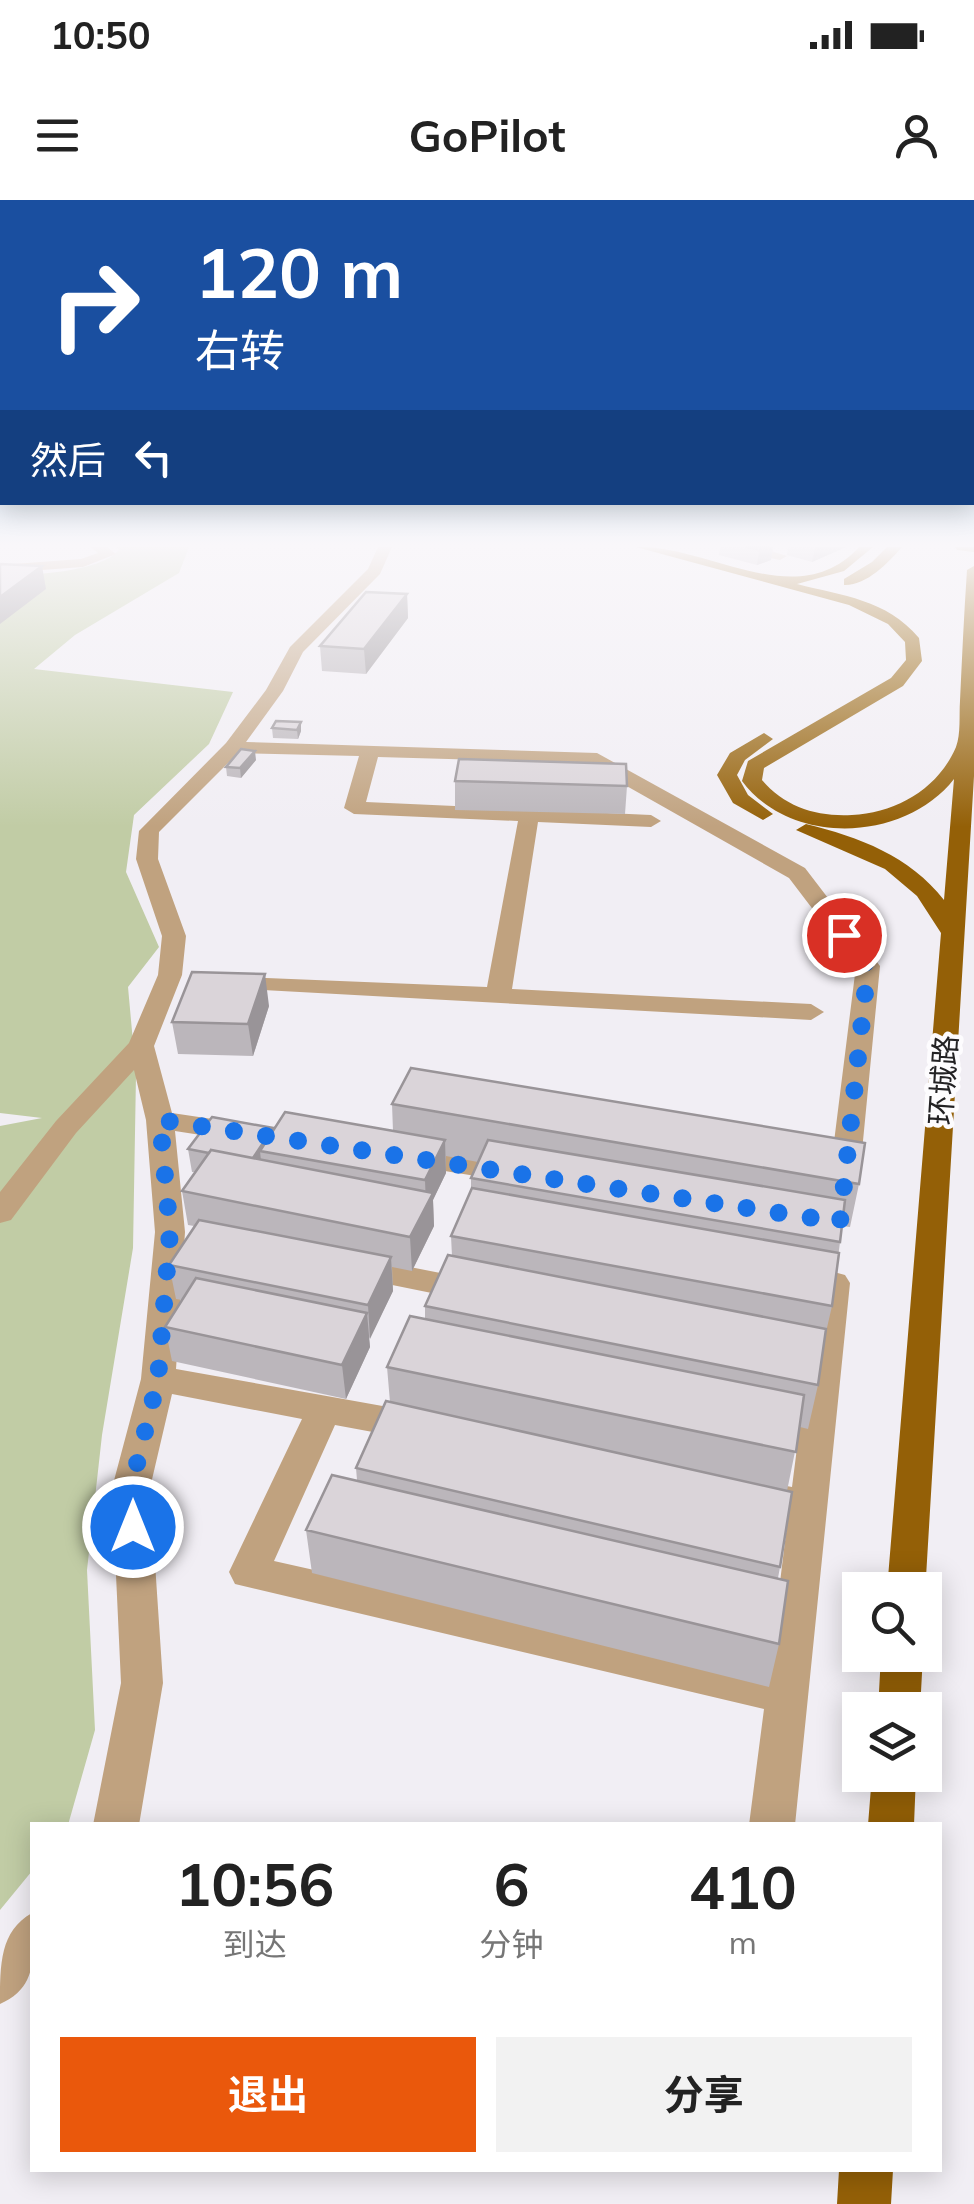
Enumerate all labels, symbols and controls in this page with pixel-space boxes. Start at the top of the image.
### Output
text: 10:50 [50,11,151,59]
text: GoPilot [409,107,565,163]
icon: menu [30,108,85,163]
icon: person [889,108,944,163]
text: 120 m [195,228,403,316]
icon: right [30,240,160,370]
text: 右转 [195,322,285,378]
icon: left [126,430,181,485]
text: 然后 [30,436,106,484]
pin [802,893,887,978]
icon: arrive [817,908,872,963]
street label: 环城路 [921,1034,965,1126]
position arrow [81,1475,185,1579]
map controls [842,1572,942,1792]
button: search [842,1572,942,1672]
button: layers [842,1692,942,1792]
text: 10:56 [175,1846,334,1921]
text: 6 [493,1846,529,1921]
text: 410 [689,1849,797,1924]
text: m [729,1922,757,1962]
text: 到达 [223,1924,287,1964]
text: 分钟 [479,1924,543,1964]
button: 退出 [60,2037,476,2152]
button: 分享 [496,2037,912,2152]

